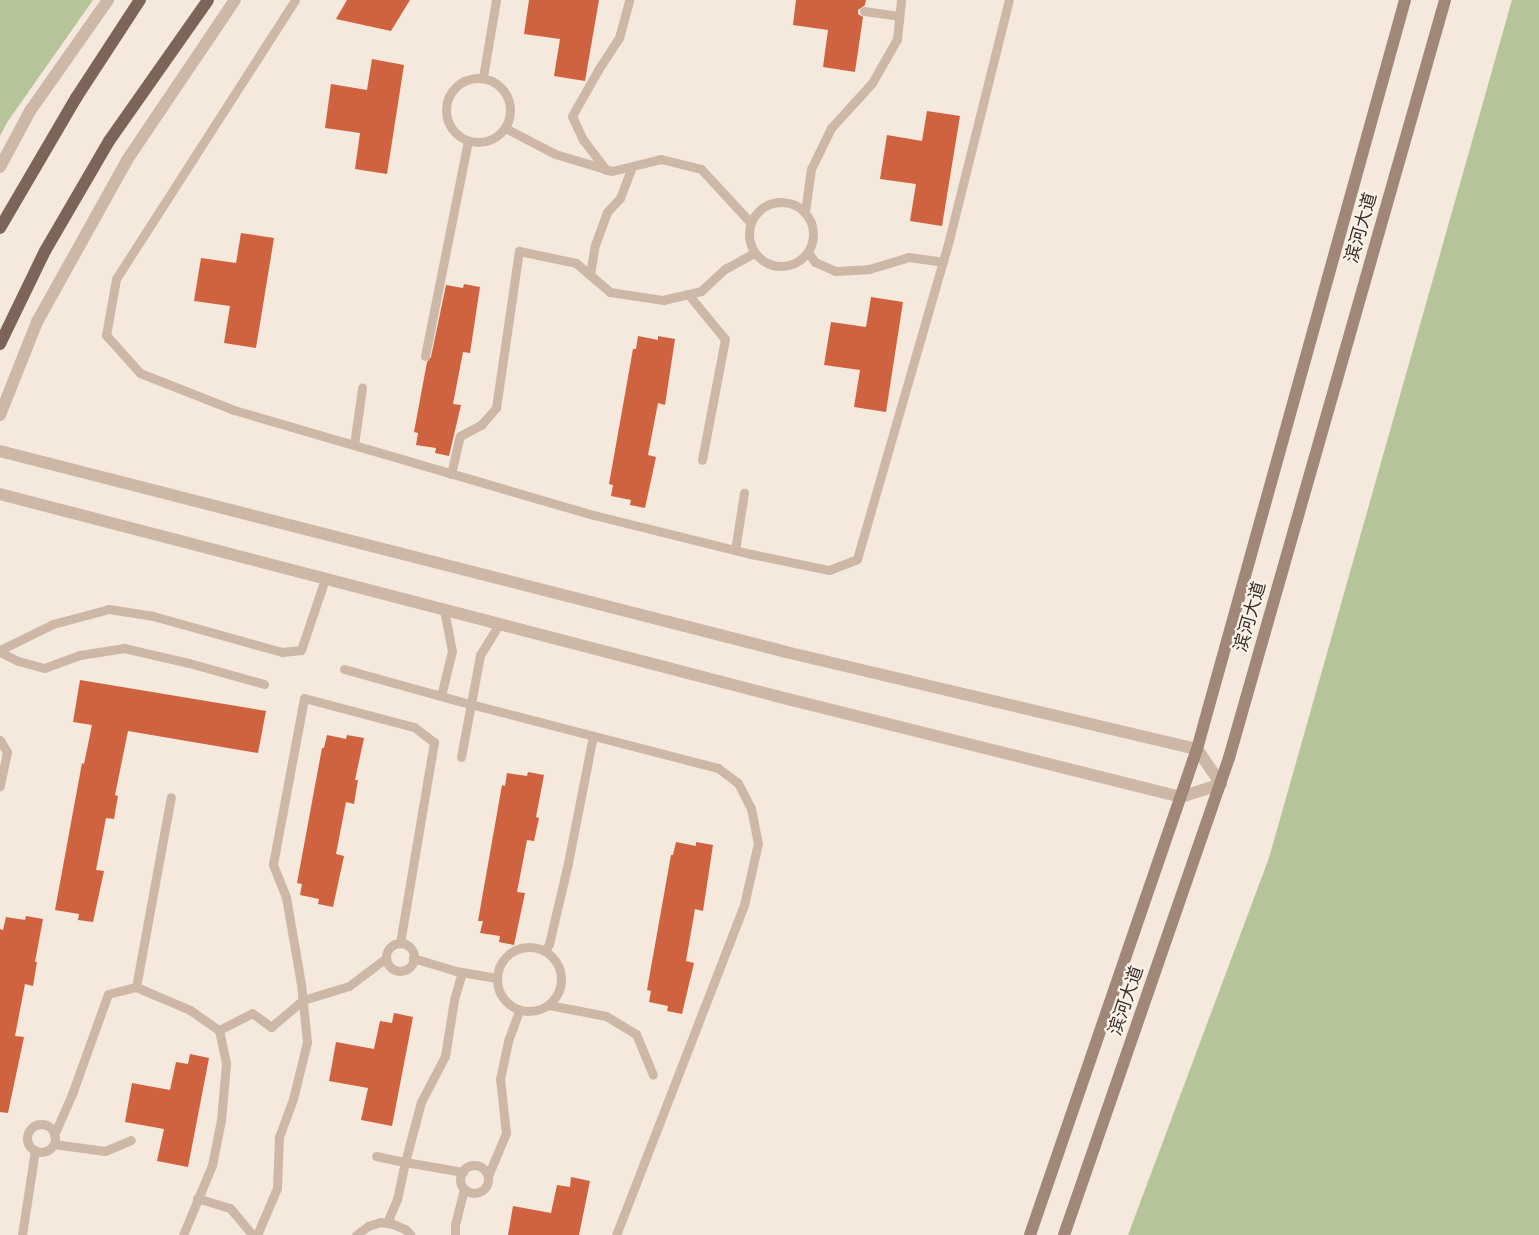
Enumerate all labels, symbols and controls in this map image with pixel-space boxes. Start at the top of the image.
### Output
street label: 滨河大道 [1342,190,1382,266]
street label: 滨河大道 [1231,579,1271,655]
street label: 滨河大道 [1105,963,1149,1039]

